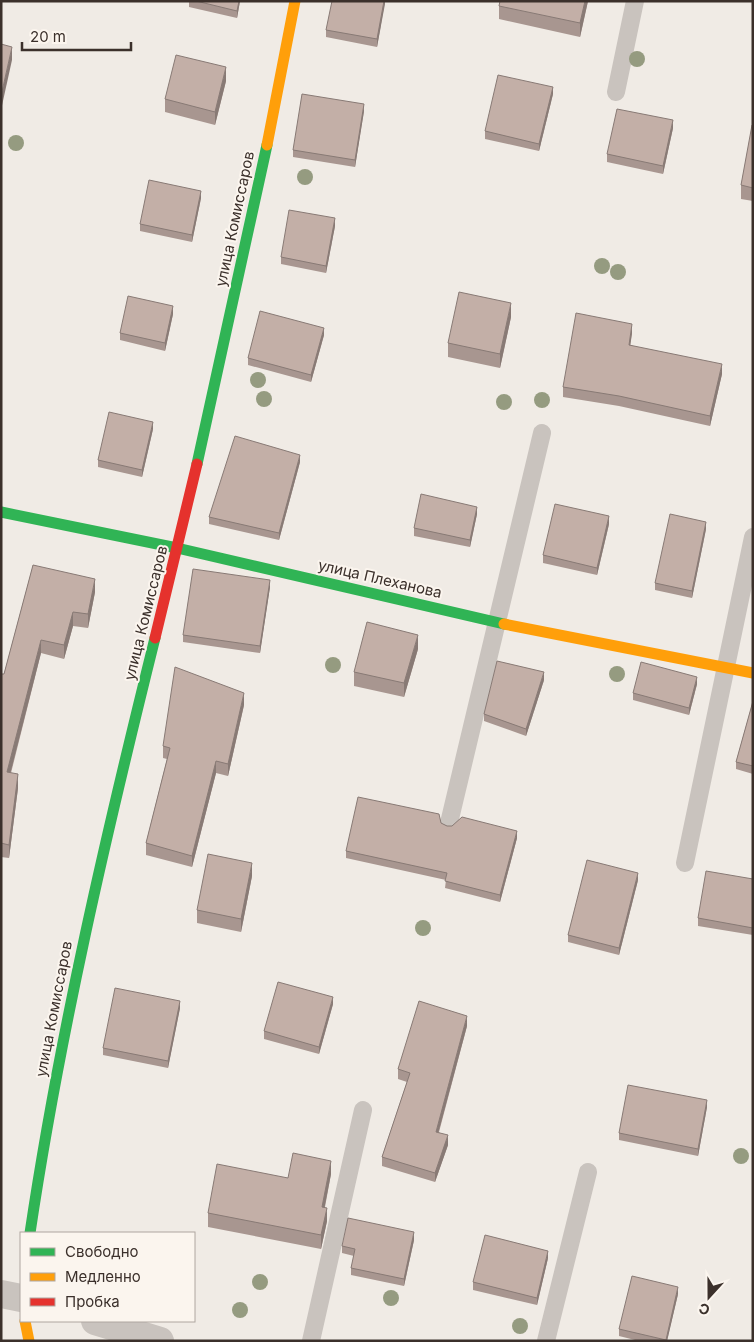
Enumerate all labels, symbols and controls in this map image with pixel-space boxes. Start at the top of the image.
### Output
scale bar [22,20,131,52]
text: 20 m [30,27,66,46]
street label: улица Комиссаров [211,149,258,288]
street label: улица Комиссаров [120,544,171,682]
street label: улица Плеханова [316,555,444,602]
street label: улица Комиссаров [31,939,76,1079]
legend [20,1232,195,1322]
text: Свободно [65,1242,139,1261]
text: Медленно [65,1267,141,1286]
north arrow [684,1272,734,1322]
text: Пробка [65,1292,120,1311]
text: С [696,1300,712,1319]

